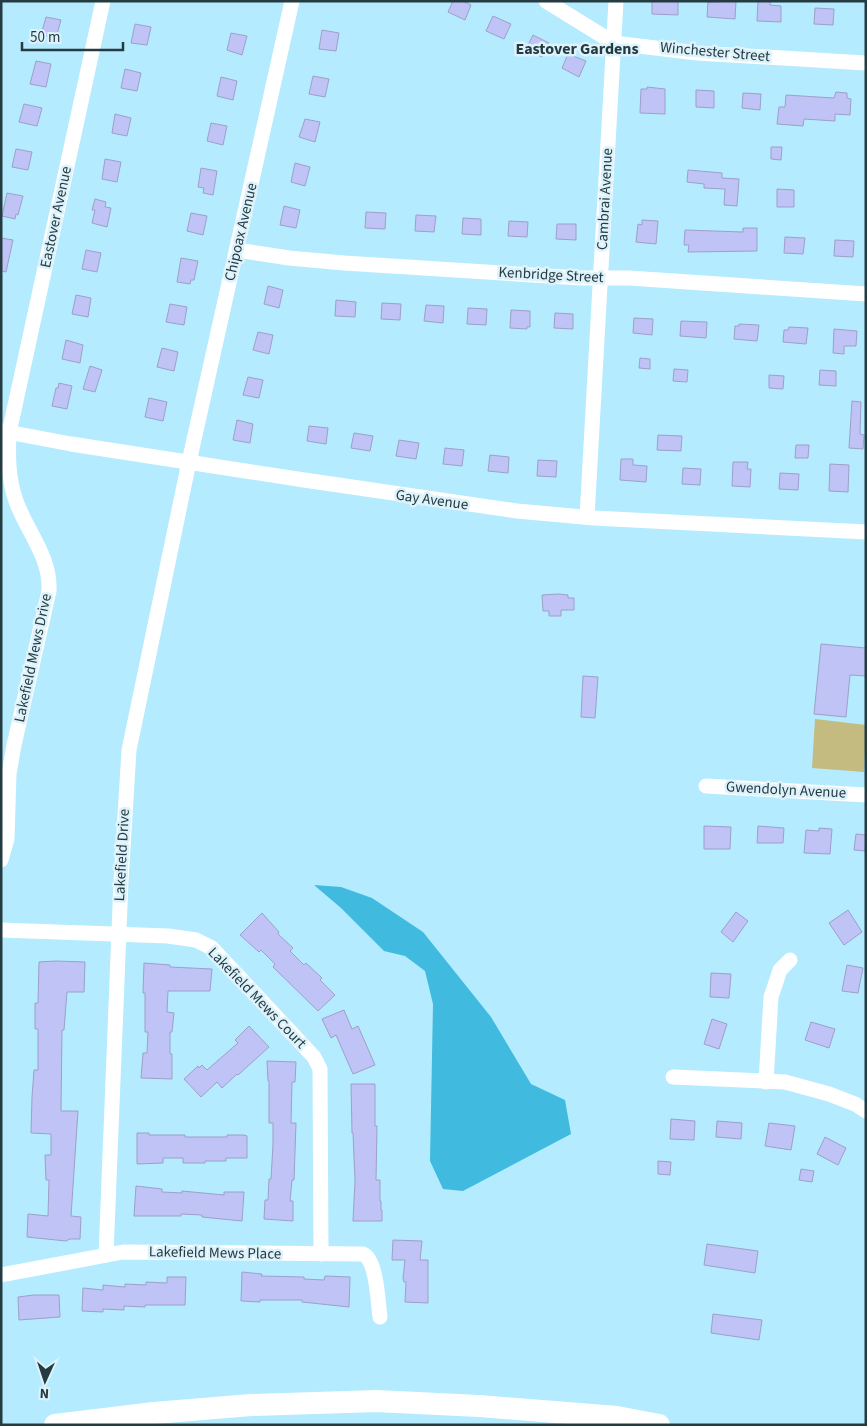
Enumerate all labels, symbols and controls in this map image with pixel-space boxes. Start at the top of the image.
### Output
scale bar [22,20,124,52]
text: 50 m [30,27,60,48]
street label: Winchester Street [659,37,771,67]
district label: Eastover Gardens [515,38,639,60]
street label: Cambrai Avenue [592,147,618,251]
street label: Eastover Avenue [35,164,77,270]
street label: Chipoax Avenue [220,181,262,283]
street label: Kenbridge Street [498,262,604,288]
street label: Gay Avenue [394,485,470,515]
street label: Lakefield Mews Drive [9,592,57,724]
street label: Gwendolyn Avenue [725,776,847,804]
street label: Lakefield Drive [109,808,135,902]
street label: Lakefield Mews Court [203,943,311,1053]
street label: Lakefield Mews Place [149,1241,281,1265]
north arrow [20,1356,70,1406]
text: N [39,1383,50,1403]

